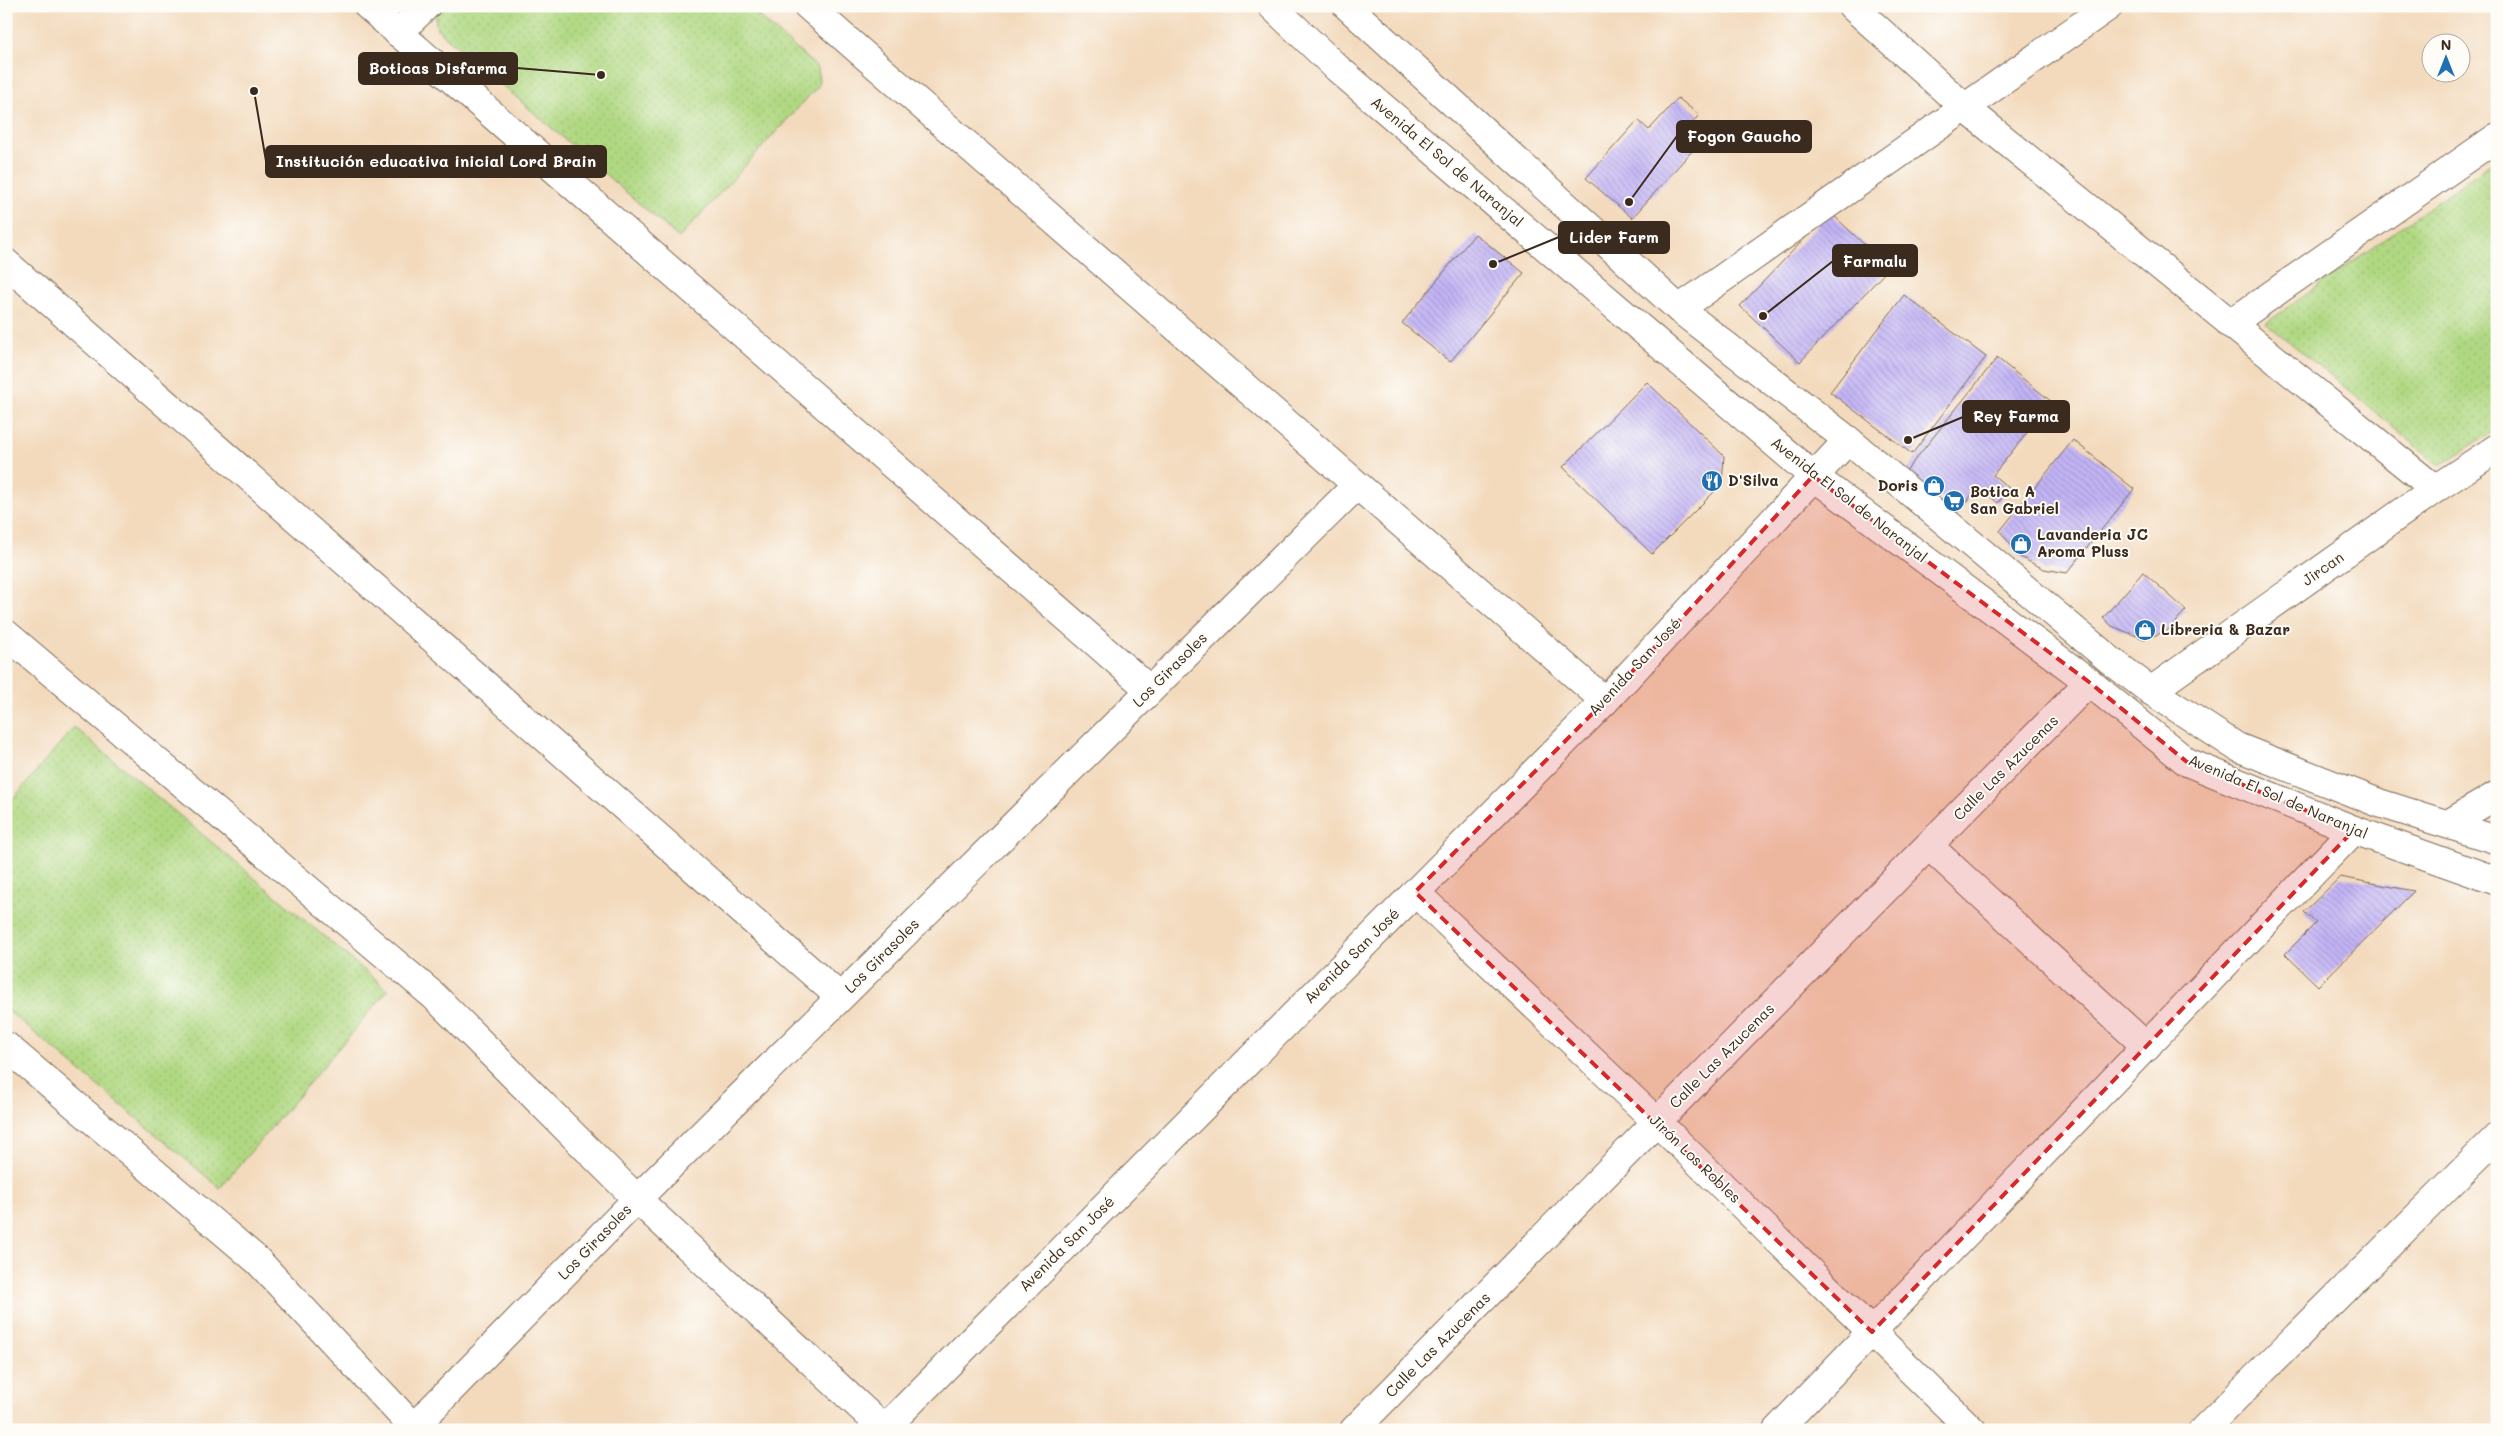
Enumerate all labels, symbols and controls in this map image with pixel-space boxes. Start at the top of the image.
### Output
north arrow [2420,32,2470,82]
text: N [2441,35,2451,54]
callout: Boticas Disfarma [359,53,517,84]
text: Boticas Disfarma [369,57,508,78]
street label: Avenida El Sol de Naranjal [1367,92,1528,231]
callout: Fogon Gaucho [1677,121,1811,152]
text: Fogon Gaucho [1687,125,1801,146]
callout: Institución educativa inicial Lord Brain [266,146,606,177]
text: Institución educativa inicial Lord Brain [276,150,596,171]
callout: Lider Farm [1559,222,1669,253]
text: Lider Farm [1569,226,1659,247]
callout: Farmalu [1833,245,1917,276]
text: Farmalu [1843,250,1907,271]
callout: Rey Farma [1963,401,2069,432]
text: Rey Farma [1973,405,2059,426]
street label: Avenida El Sol de Naranjal [1767,432,1932,567]
restaurant icon: D'Silva [1700,469,1724,493]
place label: D'Silva [1728,470,1779,490]
shop icon: Doris [1922,474,1946,498]
place label: Doris [1878,475,1918,495]
place label: Botica A San Gabriel [1970,481,2059,518]
supermarket icon: Botica A San Gabriel [1942,489,1966,513]
place label: Lavanderia JC Aroma Pluss [2037,524,2148,561]
shop icon: Lavanderia JC Aroma Pluss [2009,532,2033,556]
street label: Jircan [2298,547,2347,590]
street label: Avenida San José [1584,613,1685,720]
shop icon: Libreria & Bazar [2133,618,2157,642]
place label: Libreria & Bazar [2161,619,2290,639]
street label: Los Girasoles [1128,628,1211,711]
street label: Calle Las Azucenas [1948,710,2062,824]
street label: Avenida El Sol de Naranjal [2186,749,2371,843]
street label: Avenida San José [1299,903,1403,1007]
street label: Los Girasoles [840,914,923,997]
street label: Calle Las Azucenas [1664,998,1778,1112]
street label: Jirón Los Robles [1646,1110,1746,1207]
street label: Avenida San José [1014,1191,1118,1295]
street label: Los Girasoles [553,1199,636,1283]
street label: Calle Las Azucenas [1380,1287,1494,1401]

